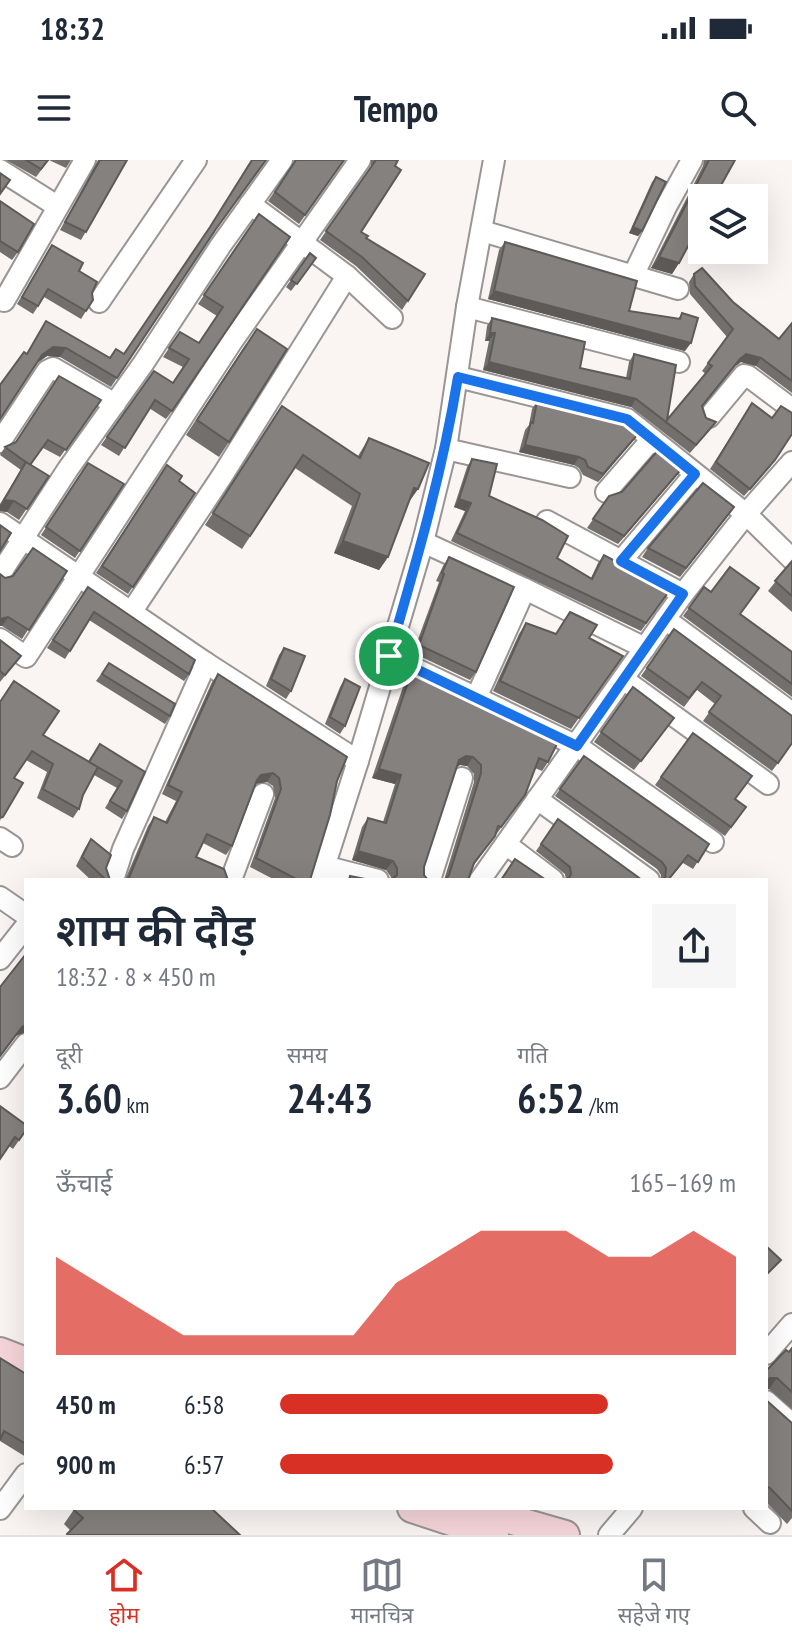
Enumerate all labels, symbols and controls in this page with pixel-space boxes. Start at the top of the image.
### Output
text: 18:32 [40,9,105,48]
text: Tempo [354,85,438,132]
icon: menu [32,86,76,130]
icon: search [716,86,760,130]
map controls [688,184,768,264]
button: layers [688,184,768,264]
pin [355,622,423,690]
icon: arrive [367,634,411,678]
text: शाम की दौड़ [56,901,255,958]
button: share [652,904,736,988]
text: 18:32 · 8 × 450 m [56,960,216,993]
text: दूरी [56,1041,82,1069]
text: समय [287,1041,327,1069]
text: गति [517,1041,548,1069]
text: 3.60 [56,1072,122,1124]
text: 24:43 [287,1072,373,1124]
text: 6:52 [517,1072,585,1124]
text: km [122,1091,149,1119]
text: /km [585,1091,619,1119]
text: ऊँचाई [56,1166,112,1199]
text: 165–169 m [630,1166,736,1199]
text: 450 m [56,1388,116,1421]
text: 6:58 [184,1388,224,1421]
text: 900 m [56,1448,116,1481]
text: 6:57 [184,1448,224,1481]
tab: होम [102,1553,146,1632]
tab: मानचित्र [350,1553,413,1632]
tab: सहेजे गए [618,1553,690,1632]

